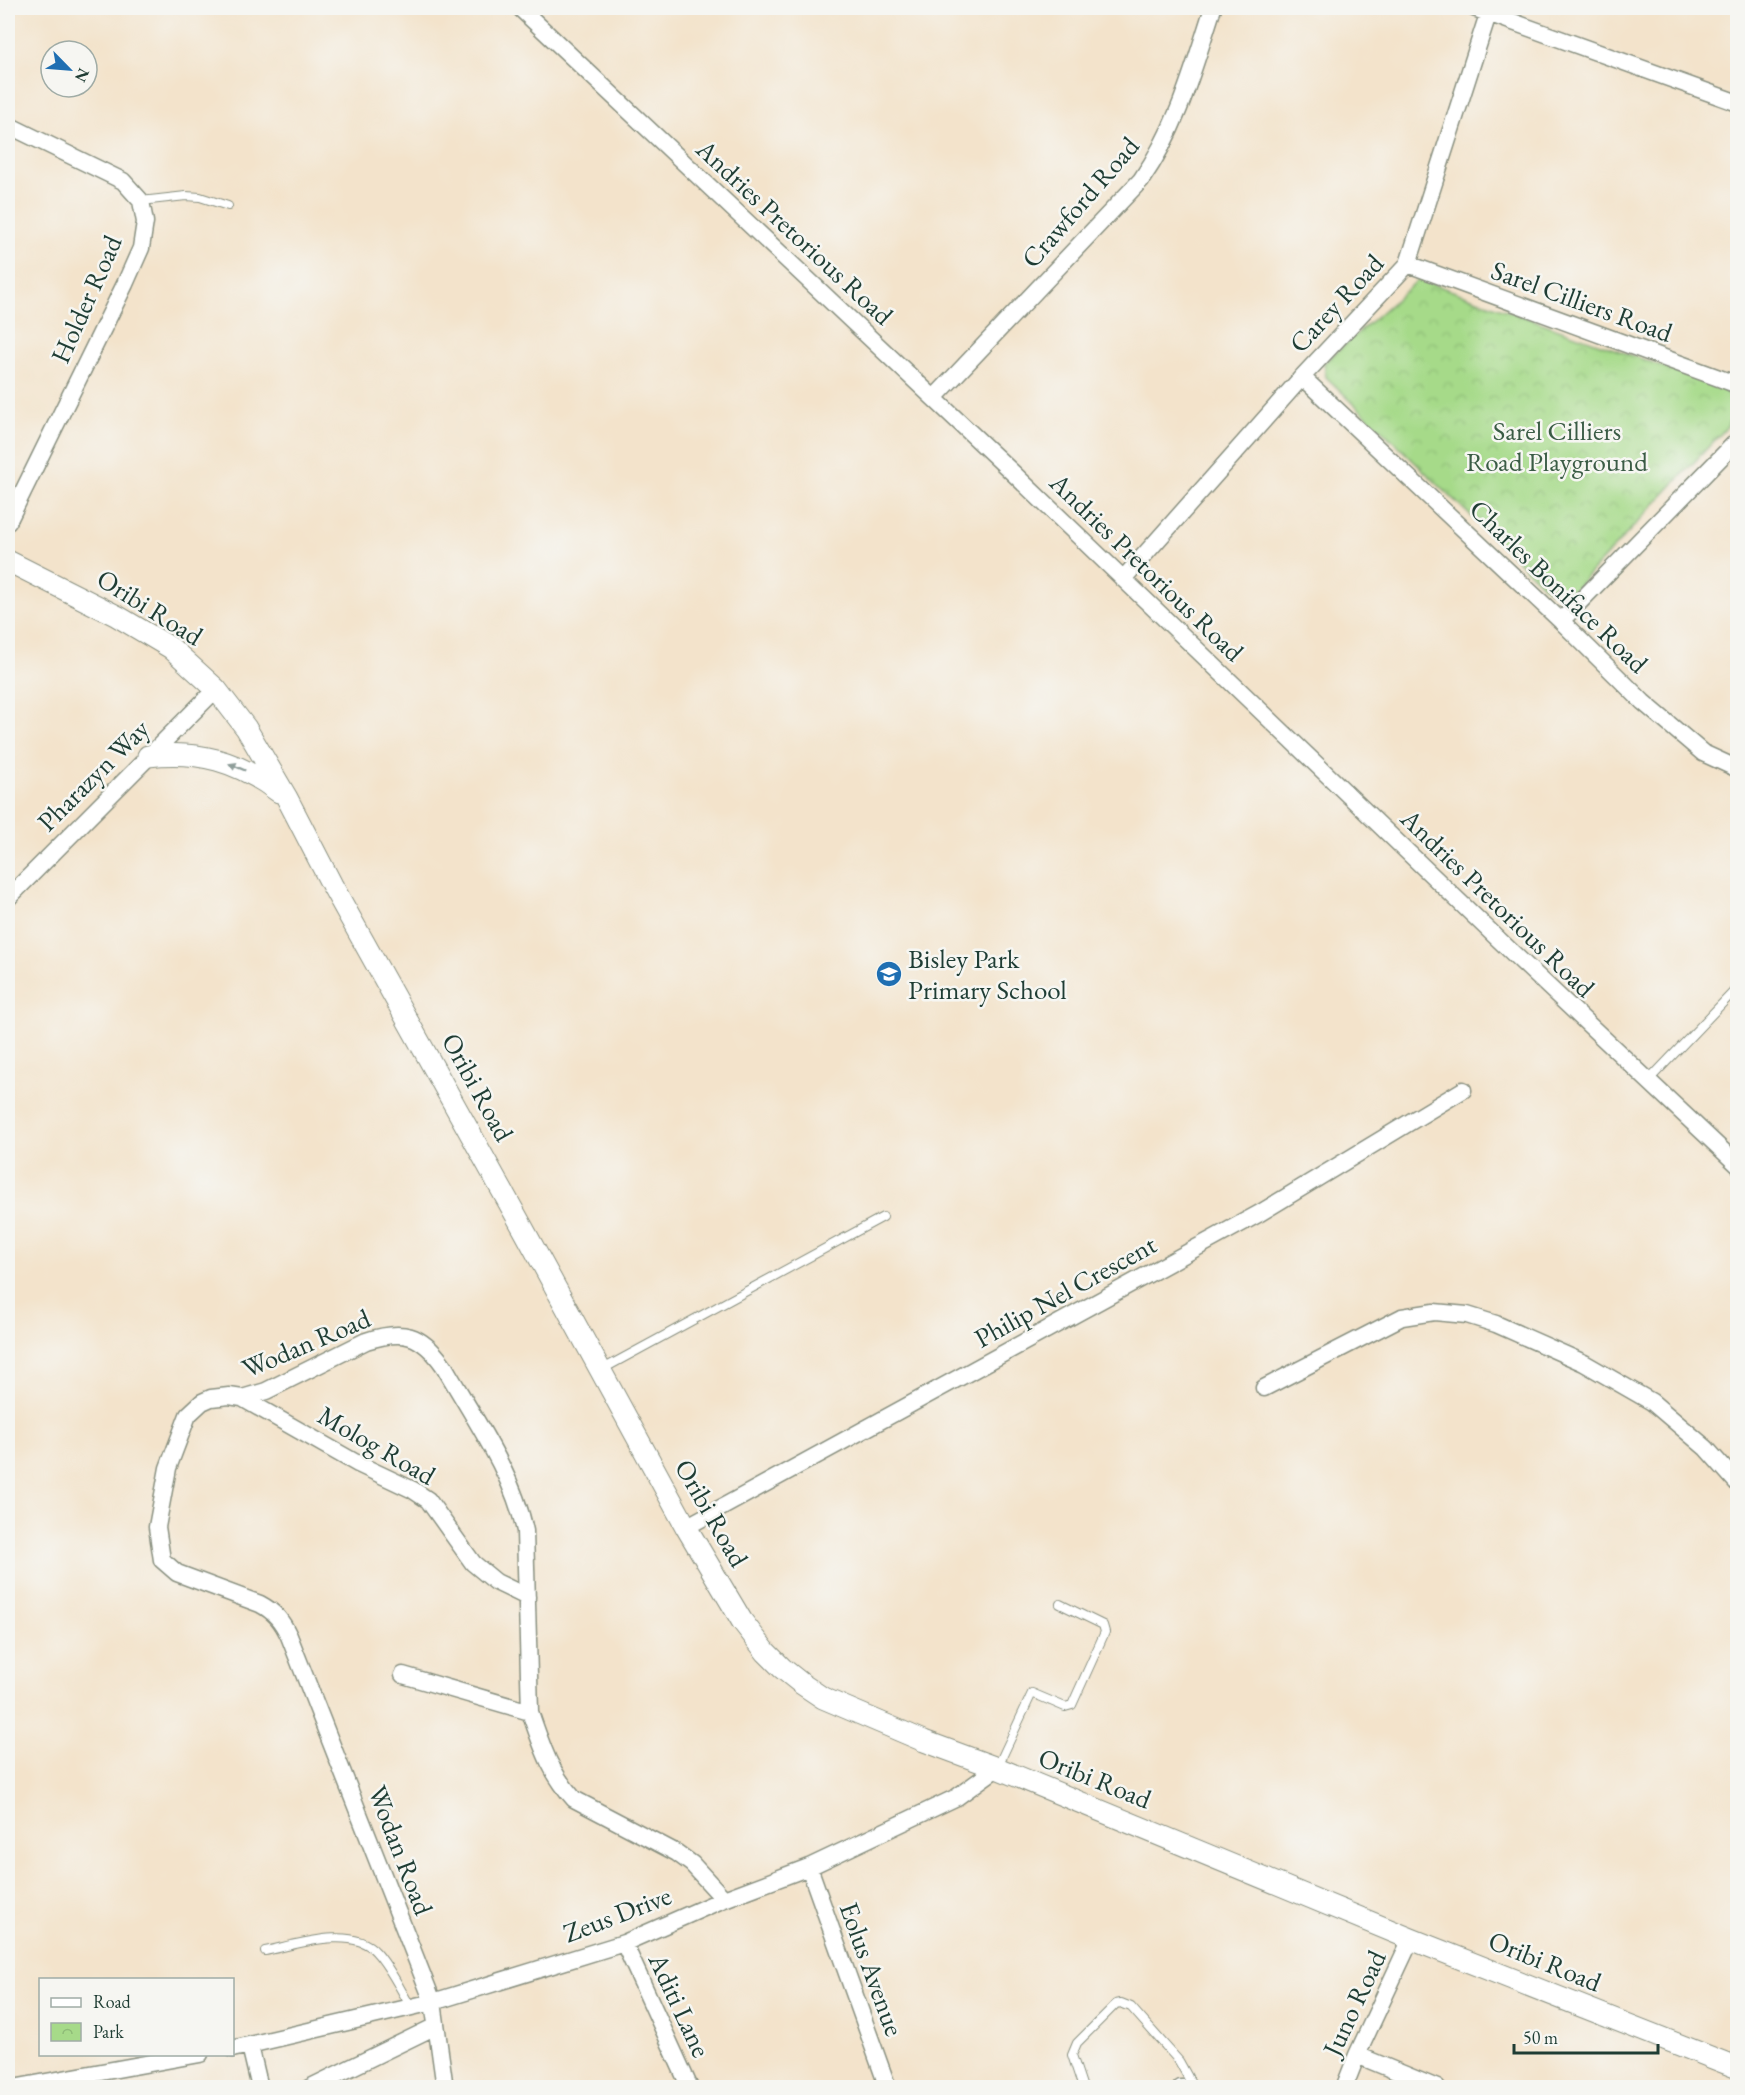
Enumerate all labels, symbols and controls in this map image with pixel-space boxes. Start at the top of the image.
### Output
north arrow [39,39,99,99]
text: N [70,65,94,85]
street label: Crawford Road [1013,129,1147,275]
street label: Andries Pretorious Road [688,131,901,333]
street label: Holder Road [42,229,130,368]
street label: Carey Road [1281,246,1391,360]
street label: Sarel Cilliers Road [1487,252,1678,350]
park label: Sarel Cilliers Road Playground [1466,413,1648,479]
street label: Andries Pretorious Road [1042,464,1252,669]
street label: Charles Boniface Road [1462,492,1656,681]
street label: Oribi Road [90,561,210,653]
street label: Pharazyn Way [29,711,157,839]
one-way arrow [228,762,246,771]
street label: Andries Pretorious Road [1393,800,1603,1005]
place label: Bisley Park Primary School [908,941,1067,1007]
school or university icon: Bisley Park Primary School [874,959,904,989]
street label: Oribi Road [434,1027,522,1148]
street label: Philip Nel Crescent [968,1226,1163,1355]
street label: Wodan Road [237,1300,376,1386]
street label: Molog Road [312,1397,442,1493]
street label: Oribi Road [667,1453,757,1573]
street label: Oribi Road [1033,1740,1157,1817]
street label: Wodan Road [360,1780,442,1920]
street label: Zeus Drive [558,1877,676,1951]
street label: Eolus Avenue [832,1897,912,2041]
street label: Oribi Road [1483,1923,1607,2000]
street label: Juno Road [1313,1944,1394,2063]
street label: Aditi Lane [640,1946,719,2063]
legend [39,1978,234,2056]
text: Road [93,1990,132,2013]
scale bar [1514,2017,1658,2055]
text: Park [93,2020,124,2043]
text: 50 m [1523,2026,1558,2049]

